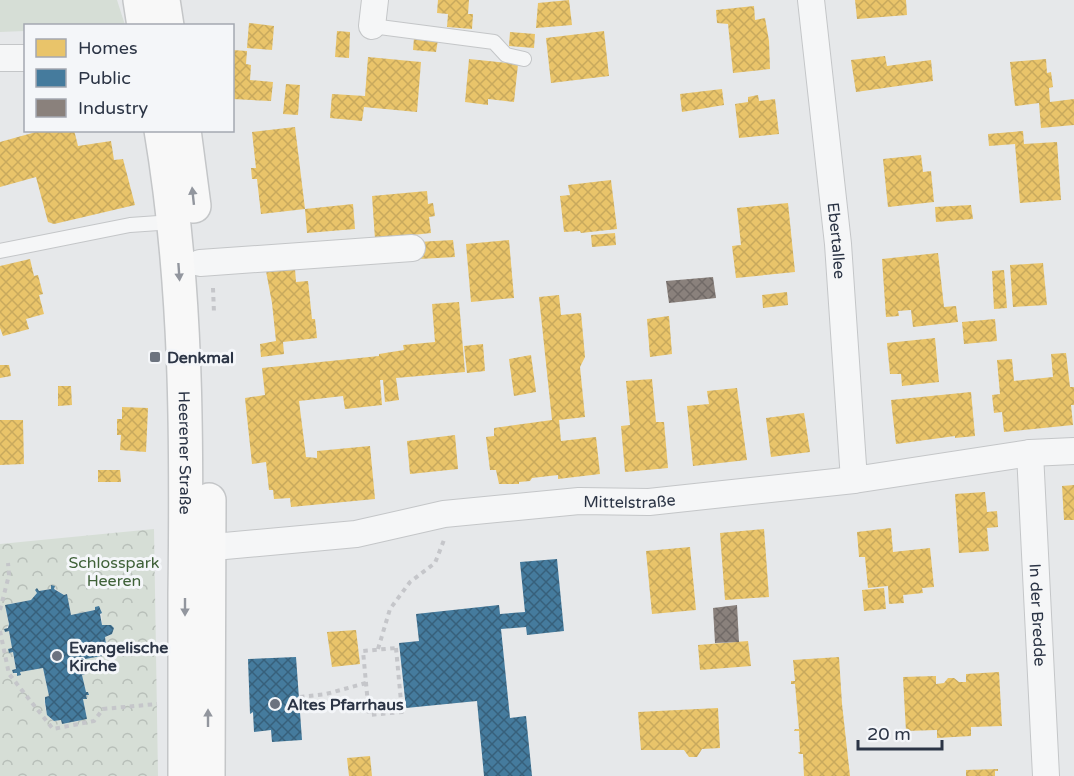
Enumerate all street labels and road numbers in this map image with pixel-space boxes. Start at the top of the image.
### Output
street label: Ebertallee [822,201,849,280]
street label: Heerener Straße [173,391,195,515]
street label: Mittelstraße [583,490,677,513]
street label: In der Bredde [1024,563,1050,667]

